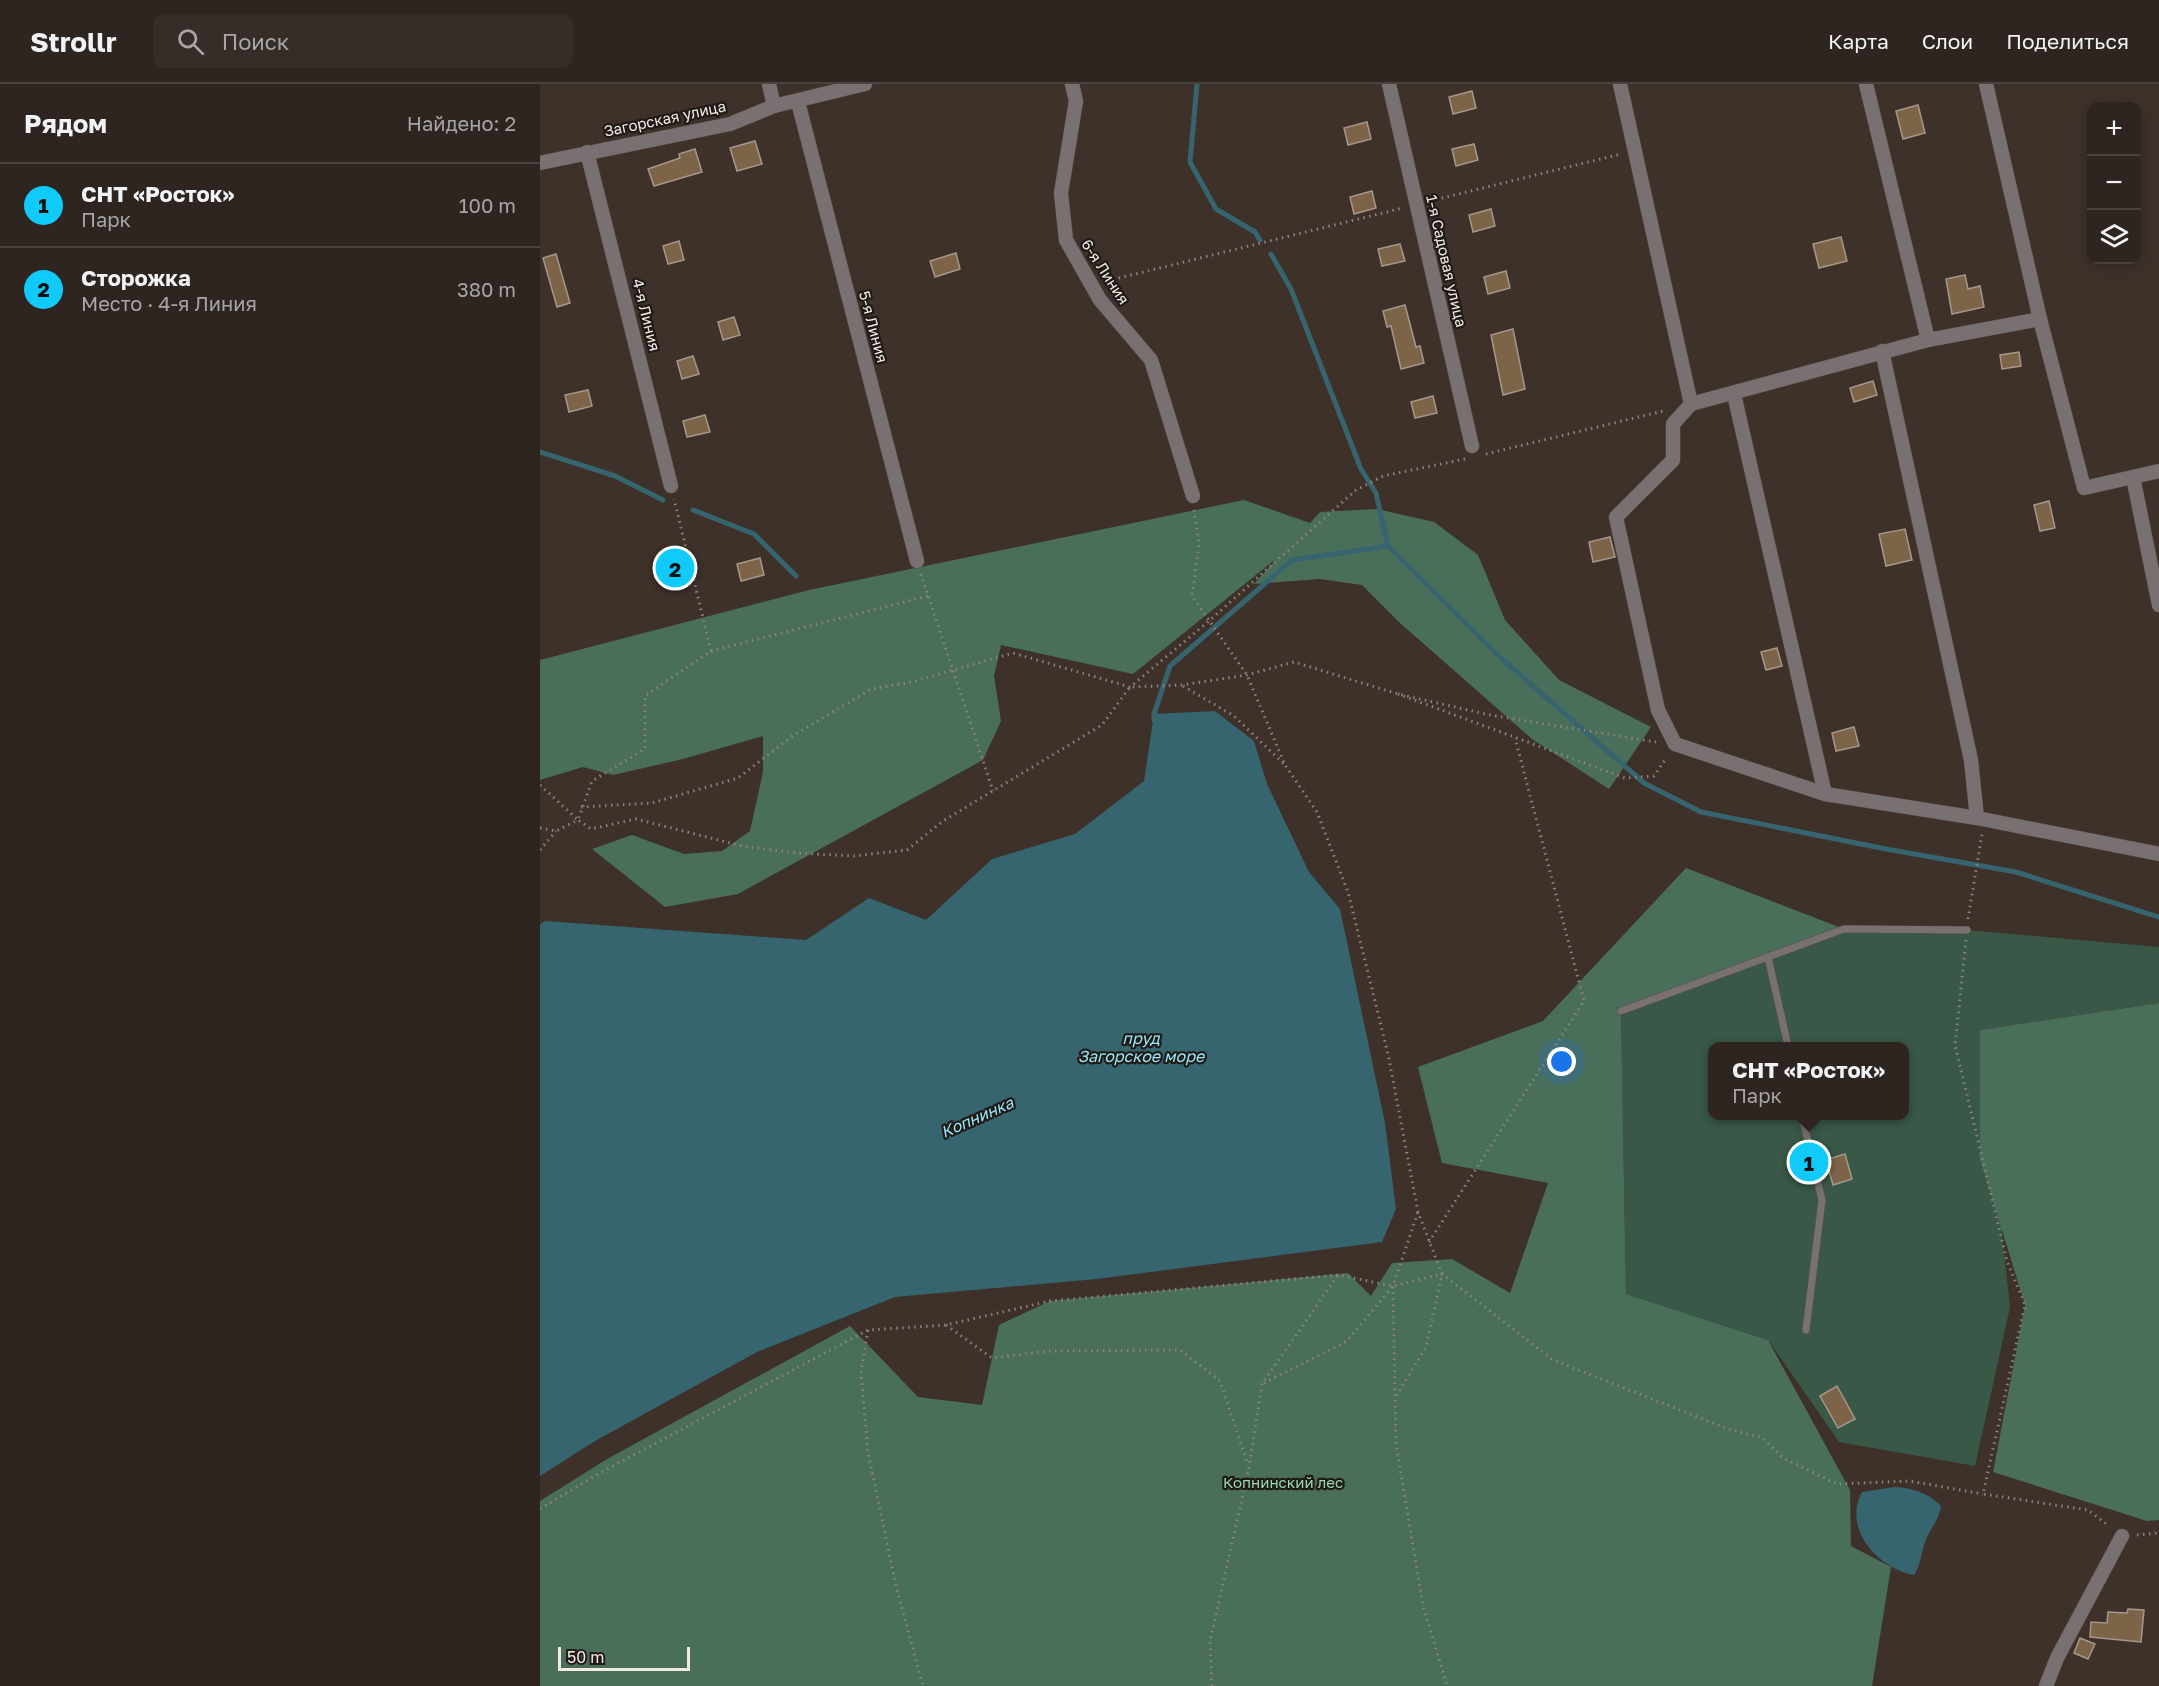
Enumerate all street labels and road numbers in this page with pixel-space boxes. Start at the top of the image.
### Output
street label: Загорская улица [602,96,728,140]
street label: 1-я Садовая улица [1423,193,1471,329]
street label: 6-я Линия [1078,236,1133,307]
street label: 4-я Линия [629,277,665,353]
street label: 5-я Линия [856,289,892,365]

